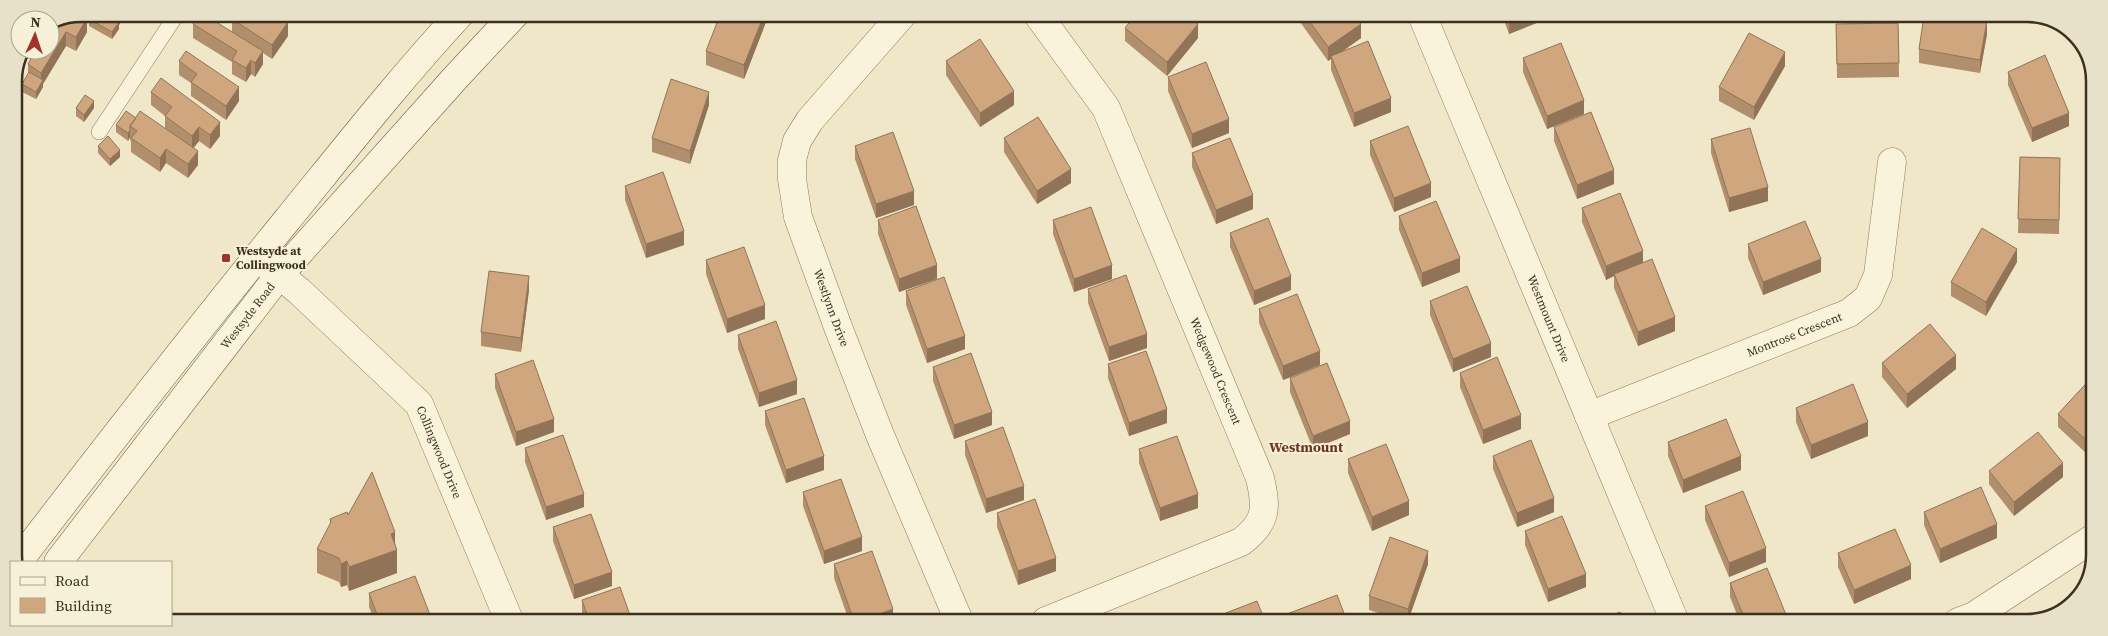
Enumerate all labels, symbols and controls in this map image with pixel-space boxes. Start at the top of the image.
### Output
north arrow [10,10,60,60]
text: N [30,12,41,32]
place label: Westsyde at Collingwood [236,243,306,273]
marker: Westsyde at Collingwood [220,252,232,264]
street label: Westlynn Drive [809,267,853,349]
street label: Westmount Drive [1523,273,1574,365]
street label: Westsyde Road [217,279,279,352]
street label: Montrose Crescent [1745,309,1844,361]
street label: Wedgewood Crescent [1186,315,1245,427]
street label: Collingwood Drive [413,403,465,501]
district label: Westmount [1269,437,1344,457]
legend [10,561,172,626]
text: Road [55,570,89,591]
text: Building [55,595,112,616]

